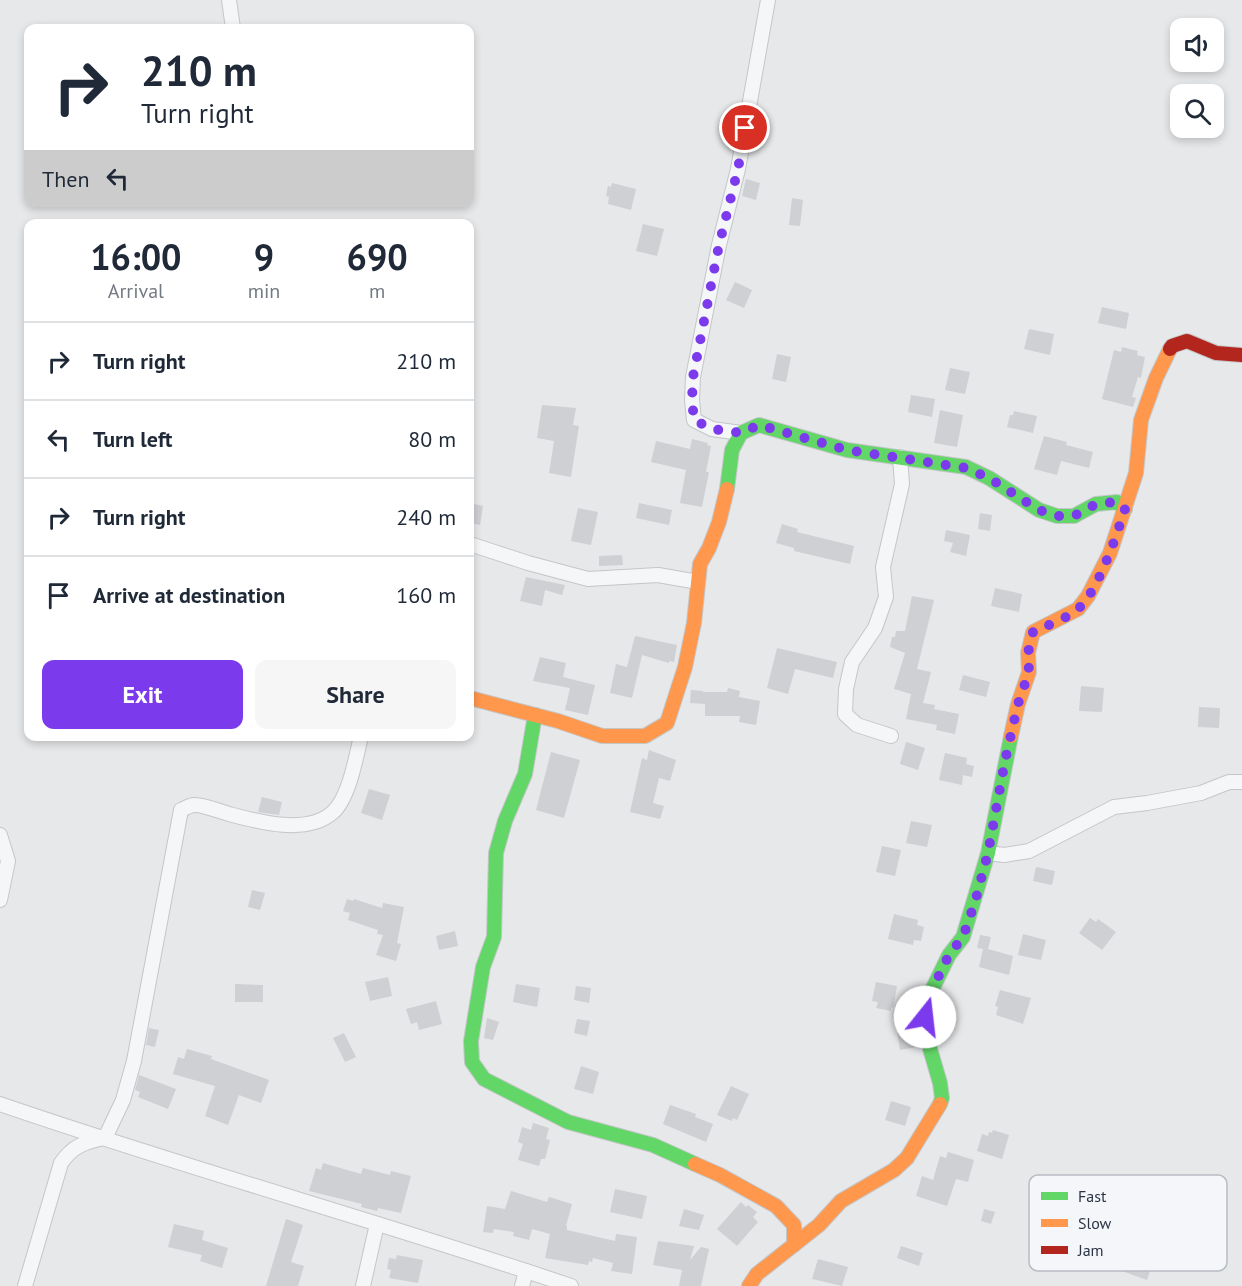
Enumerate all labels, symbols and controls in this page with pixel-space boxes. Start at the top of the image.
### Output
map controls [1170,18,1224,138]
button: sound [1170,18,1224,72]
text: 210 m [141,43,257,98]
icon: right [42,48,120,126]
button: search [1170,84,1224,138]
text: Turn right [141,96,254,130]
pin [719,102,770,153]
icon: arrive [728,111,761,144]
icon: left [101,162,134,195]
text: Then [42,165,89,193]
text: 16:00 [90,233,182,280]
text: 9 [254,233,274,280]
text: 690 [347,233,408,280]
text: Arrival [108,278,164,304]
text: min [248,278,280,304]
text: m [369,278,385,304]
icon: right [42,345,75,378]
text: Turn right [93,347,185,375]
text: 210 m [396,347,456,375]
icon: left [42,423,75,456]
text: Turn left [93,425,173,453]
text: 80 m [408,425,456,453]
icon: right [42,501,75,534]
text: Turn right [93,503,185,531]
text: 240 m [396,503,456,531]
icon: arrive [42,579,75,612]
text: Arrive at destination [93,581,285,609]
text: 160 m [396,581,456,609]
button: Exit [42,660,243,729]
button: Share [255,660,456,729]
position arrow [893,985,957,1049]
legend [1029,1175,1227,1271]
text: Fast [1078,1186,1107,1206]
text: Slow [1078,1213,1112,1233]
text: Jam [1077,1240,1104,1260]

